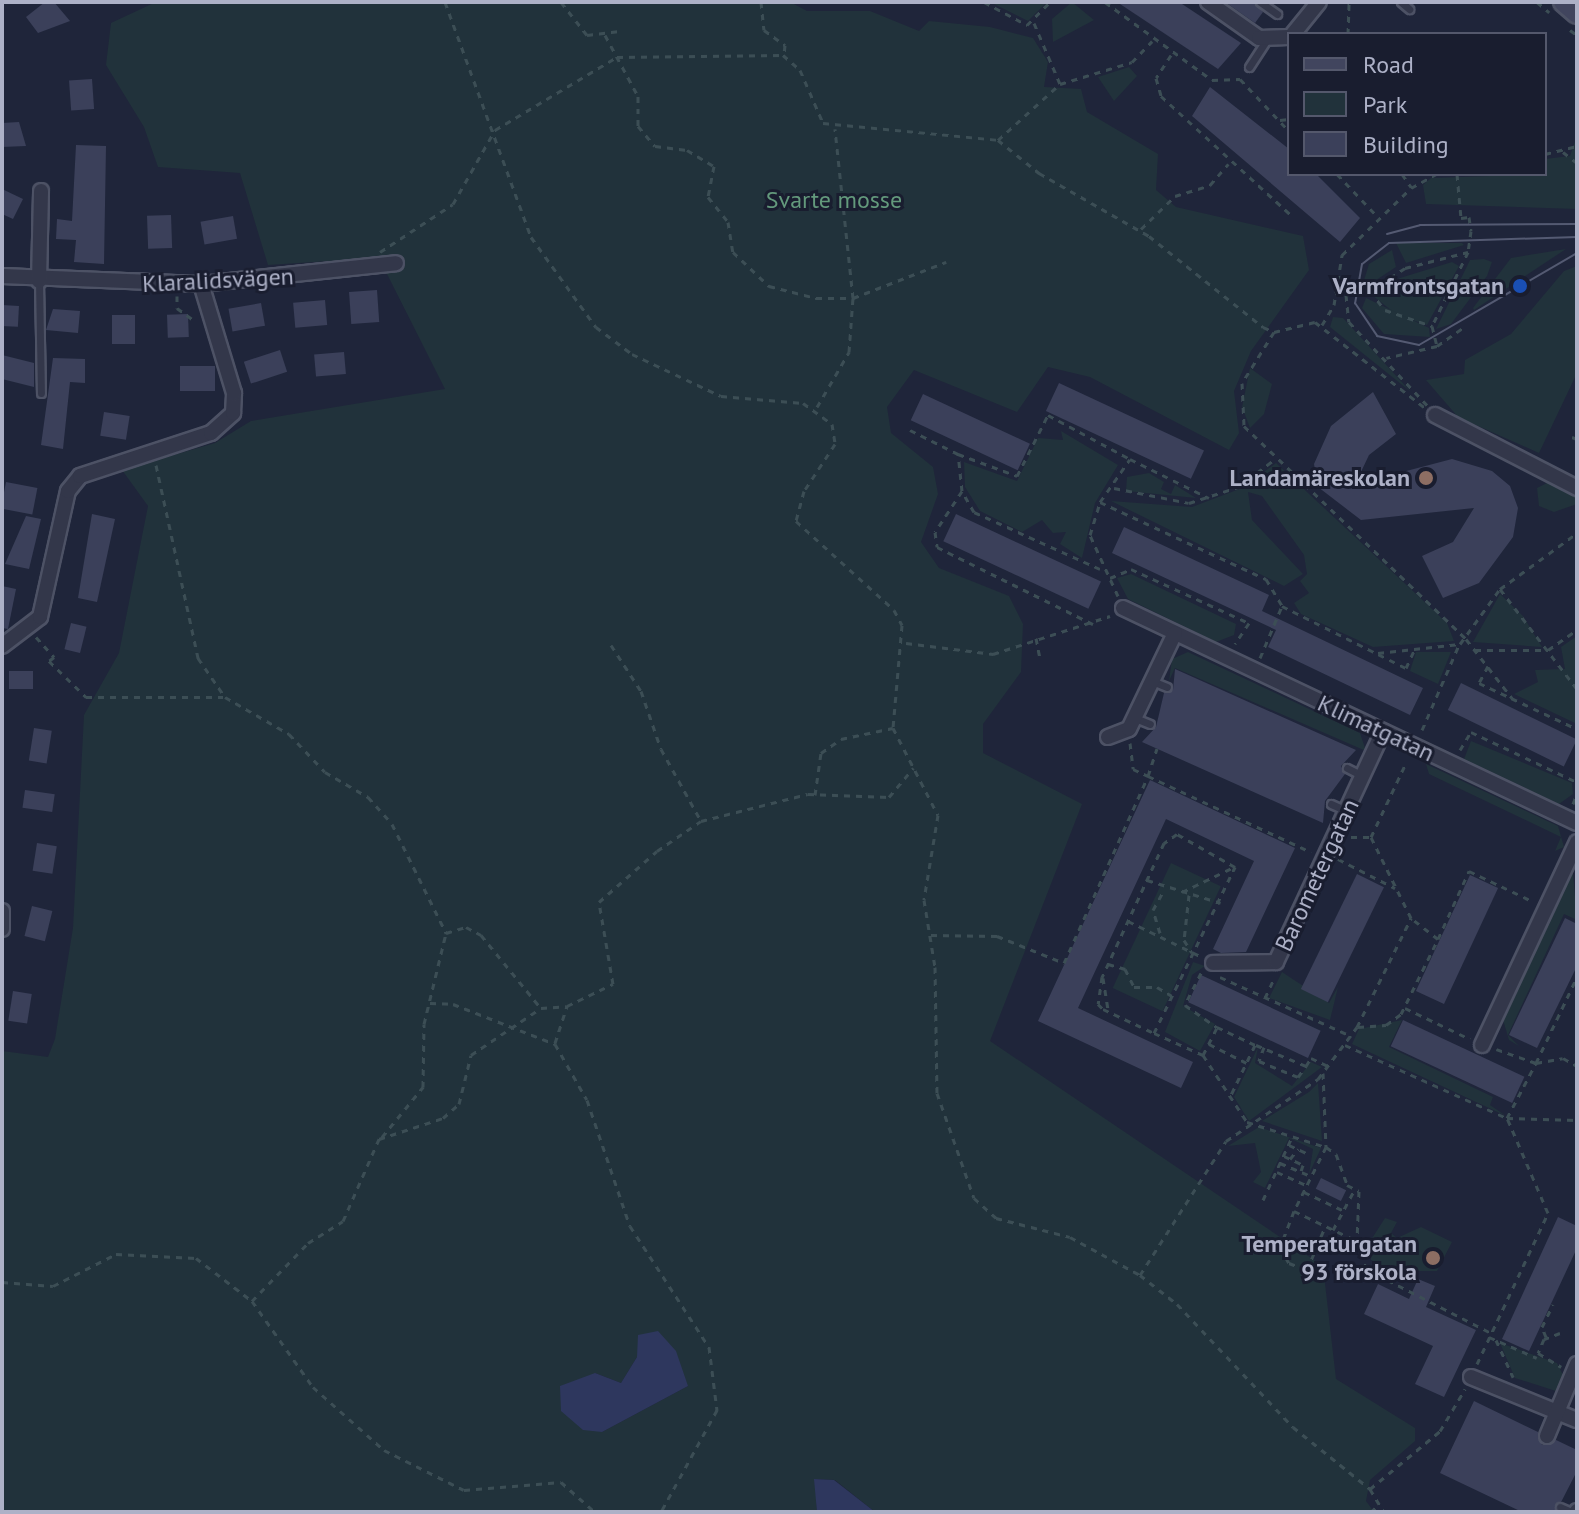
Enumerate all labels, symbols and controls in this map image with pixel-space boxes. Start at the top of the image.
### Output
legend [1287,32,1547,176]
text: Road [1363,49,1414,80]
text: Park [1363,89,1407,120]
text: Building [1363,129,1449,160]
park label: Svarte mosse [766,186,902,214]
street label: Klaralidsvägen [141,262,295,298]
place label: Varmfrontsgatan [1333,272,1504,300]
marker: Varmfrontsgatan [1511,277,1529,295]
place label: Landamäreskolan [1229,464,1410,492]
marker: Landamäreskolan [1417,469,1435,487]
street label: Klimatgatan [1313,688,1439,768]
street label: Barometergatan [1269,794,1365,956]
place label: Temperaturgatan 93 förskola [1242,1230,1417,1286]
marker: Temperaturgatan 93 förskola [1424,1249,1442,1267]

